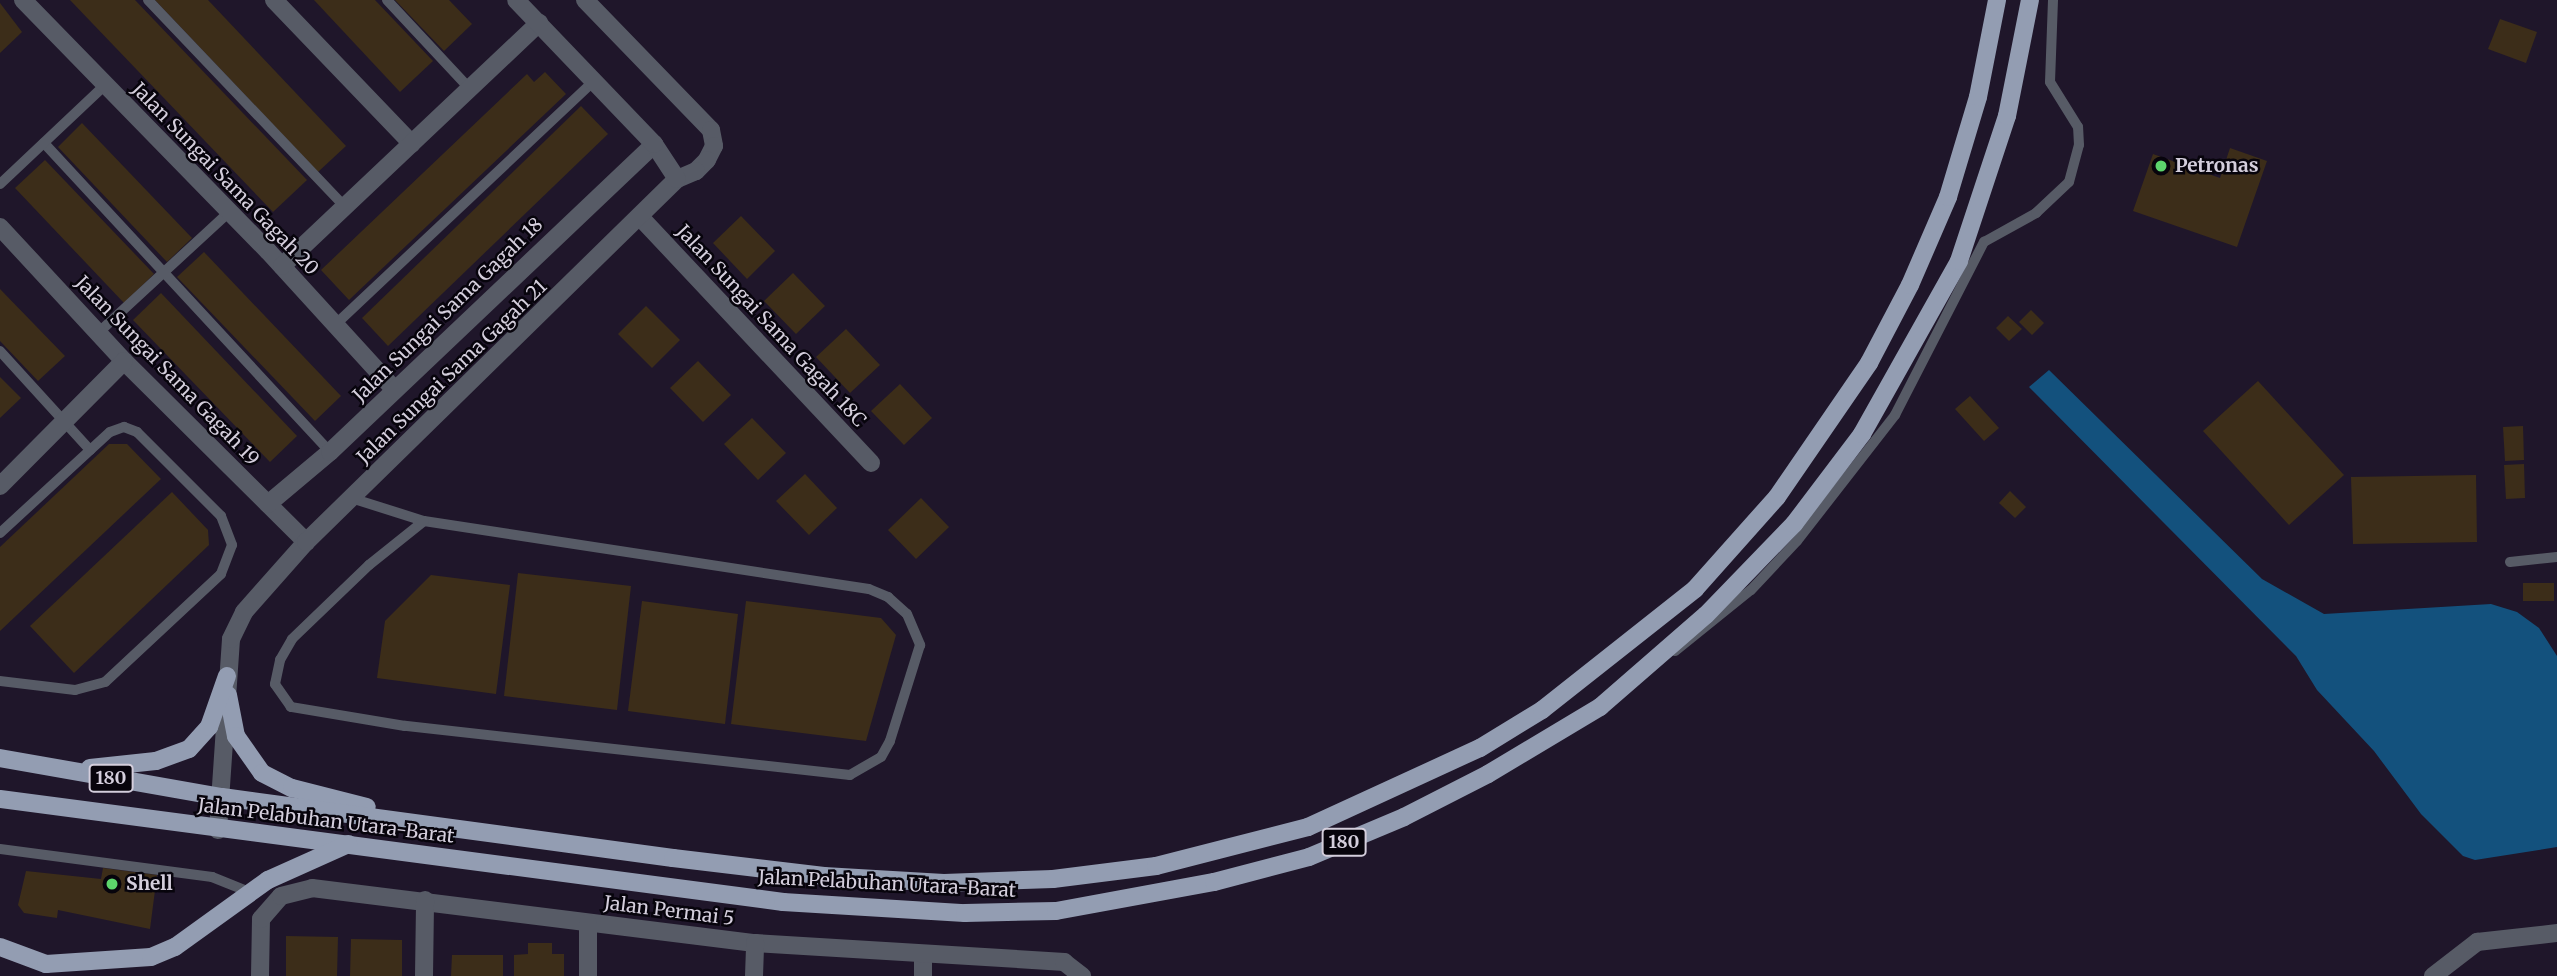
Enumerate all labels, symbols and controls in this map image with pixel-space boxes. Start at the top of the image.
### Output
street label: Jalan Sungai Sama Gagah 20 [127,78,323,280]
place label: Petronas [2175,155,2258,177]
marker: Petronas [2153,158,2169,174]
street label: Jalan Sungai Sama Gagah 18 [348,213,548,407]
street label: Jalan Sungai Sama Gagah 18C [671,220,871,432]
street label: Jalan Sungai Sama Gagah 19 [70,271,264,471]
street label: Jalan Sungai Sama Gagah 21 [352,275,552,469]
road number: 180 [88,764,134,792]
street label: Jalan Pelabuhan Utara-Barat [196,794,456,848]
road number: 180 [1321,828,1367,856]
street label: Jalan Pelabuhan Utara-Barat [757,866,1017,902]
place label: Shell [126,873,173,895]
marker: Shell [104,876,120,892]
street label: Jalan Permai 5 [602,892,736,930]

